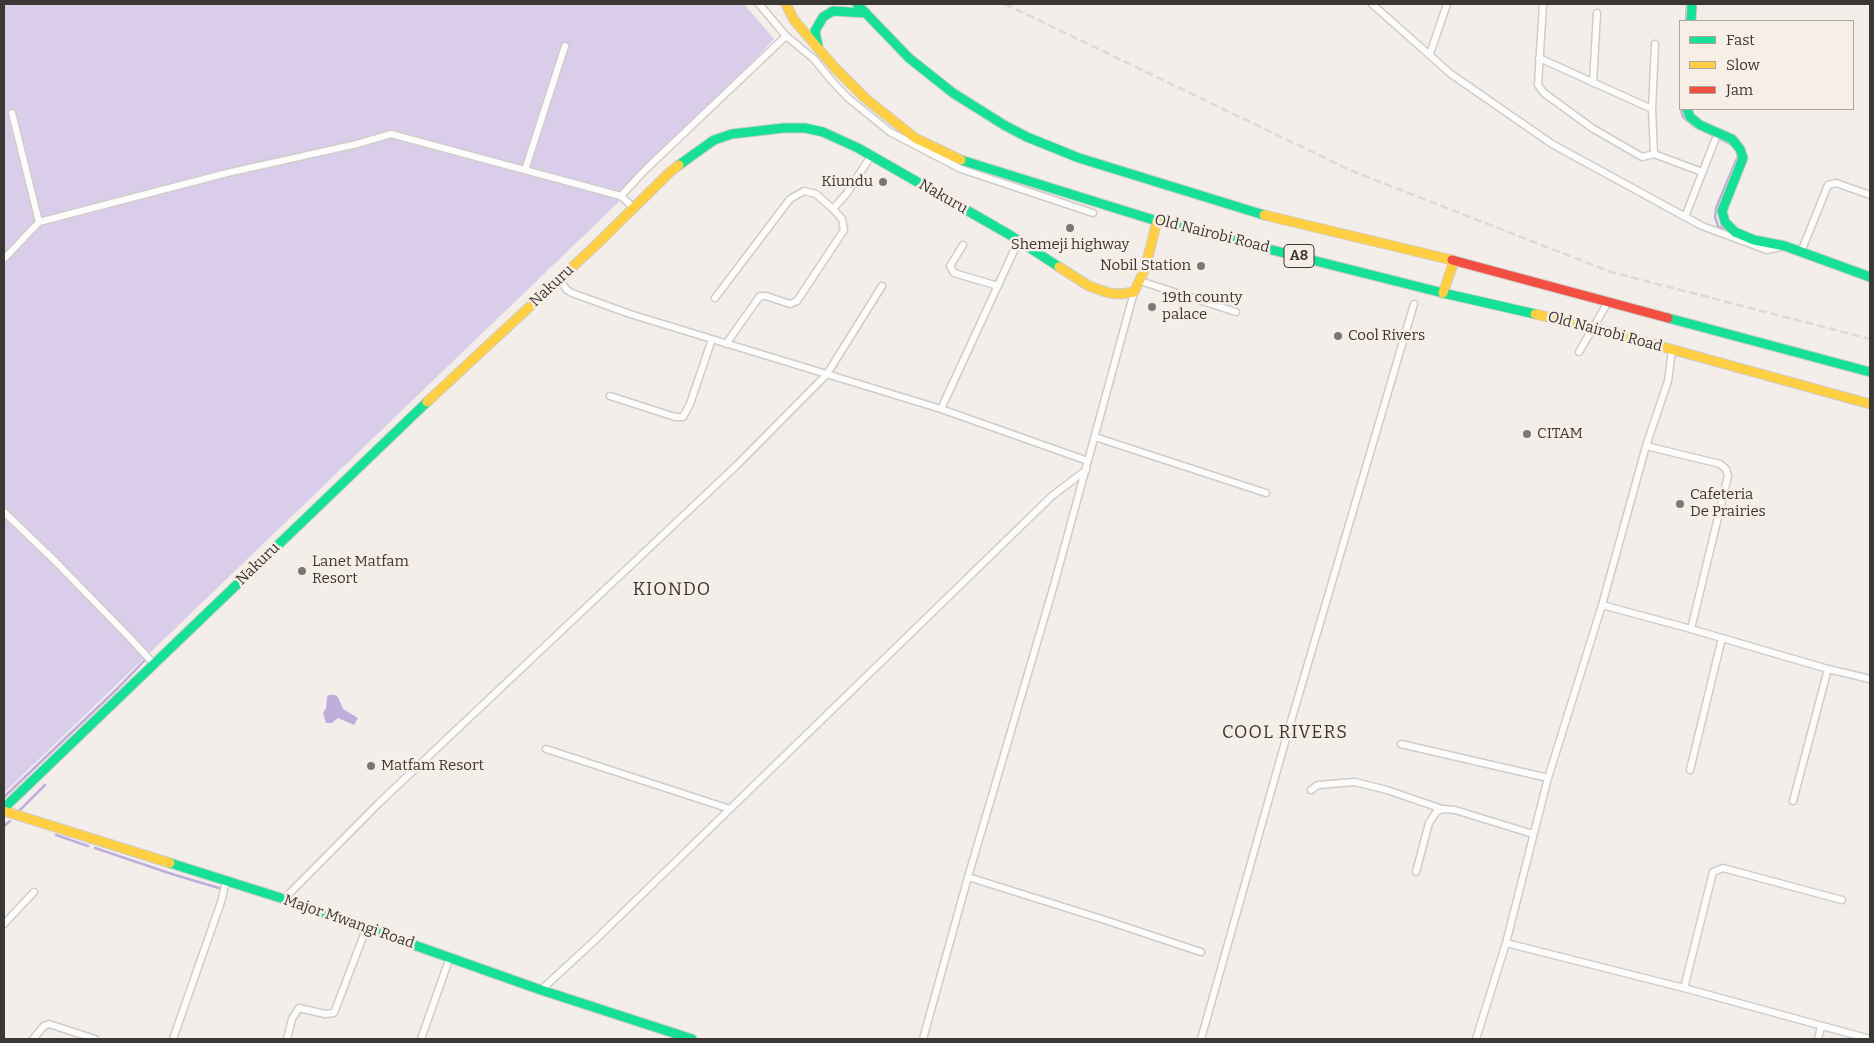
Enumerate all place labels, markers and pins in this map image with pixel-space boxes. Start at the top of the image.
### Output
place label: Kiundu [821,173,873,191]
marker: Kiundu [877,176,889,188]
marker: Shemeji highway [1064,222,1076,234]
place label: Shemeji highway [1011,236,1129,254]
place label: Nobil Station [1100,257,1191,275]
marker: Nobil Station [1195,260,1207,272]
place label: 19th county palace [1162,289,1243,324]
marker: 19th county palace [1146,301,1158,313]
place label: Cool Rivers [1348,327,1425,345]
marker: Cool Rivers [1332,330,1344,342]
place label: CITAM [1537,425,1583,443]
marker: CITAM [1521,428,1533,440]
place label: Cafeteria De Prairies [1690,486,1766,521]
marker: Cafeteria De Prairies [1674,498,1686,510]
place label: Lanet Matfam Resort [312,553,409,588]
marker: Lanet Matfam Resort [296,565,308,577]
place label: Matfam Resort [381,757,484,775]
marker: Matfam Resort [365,760,377,772]

